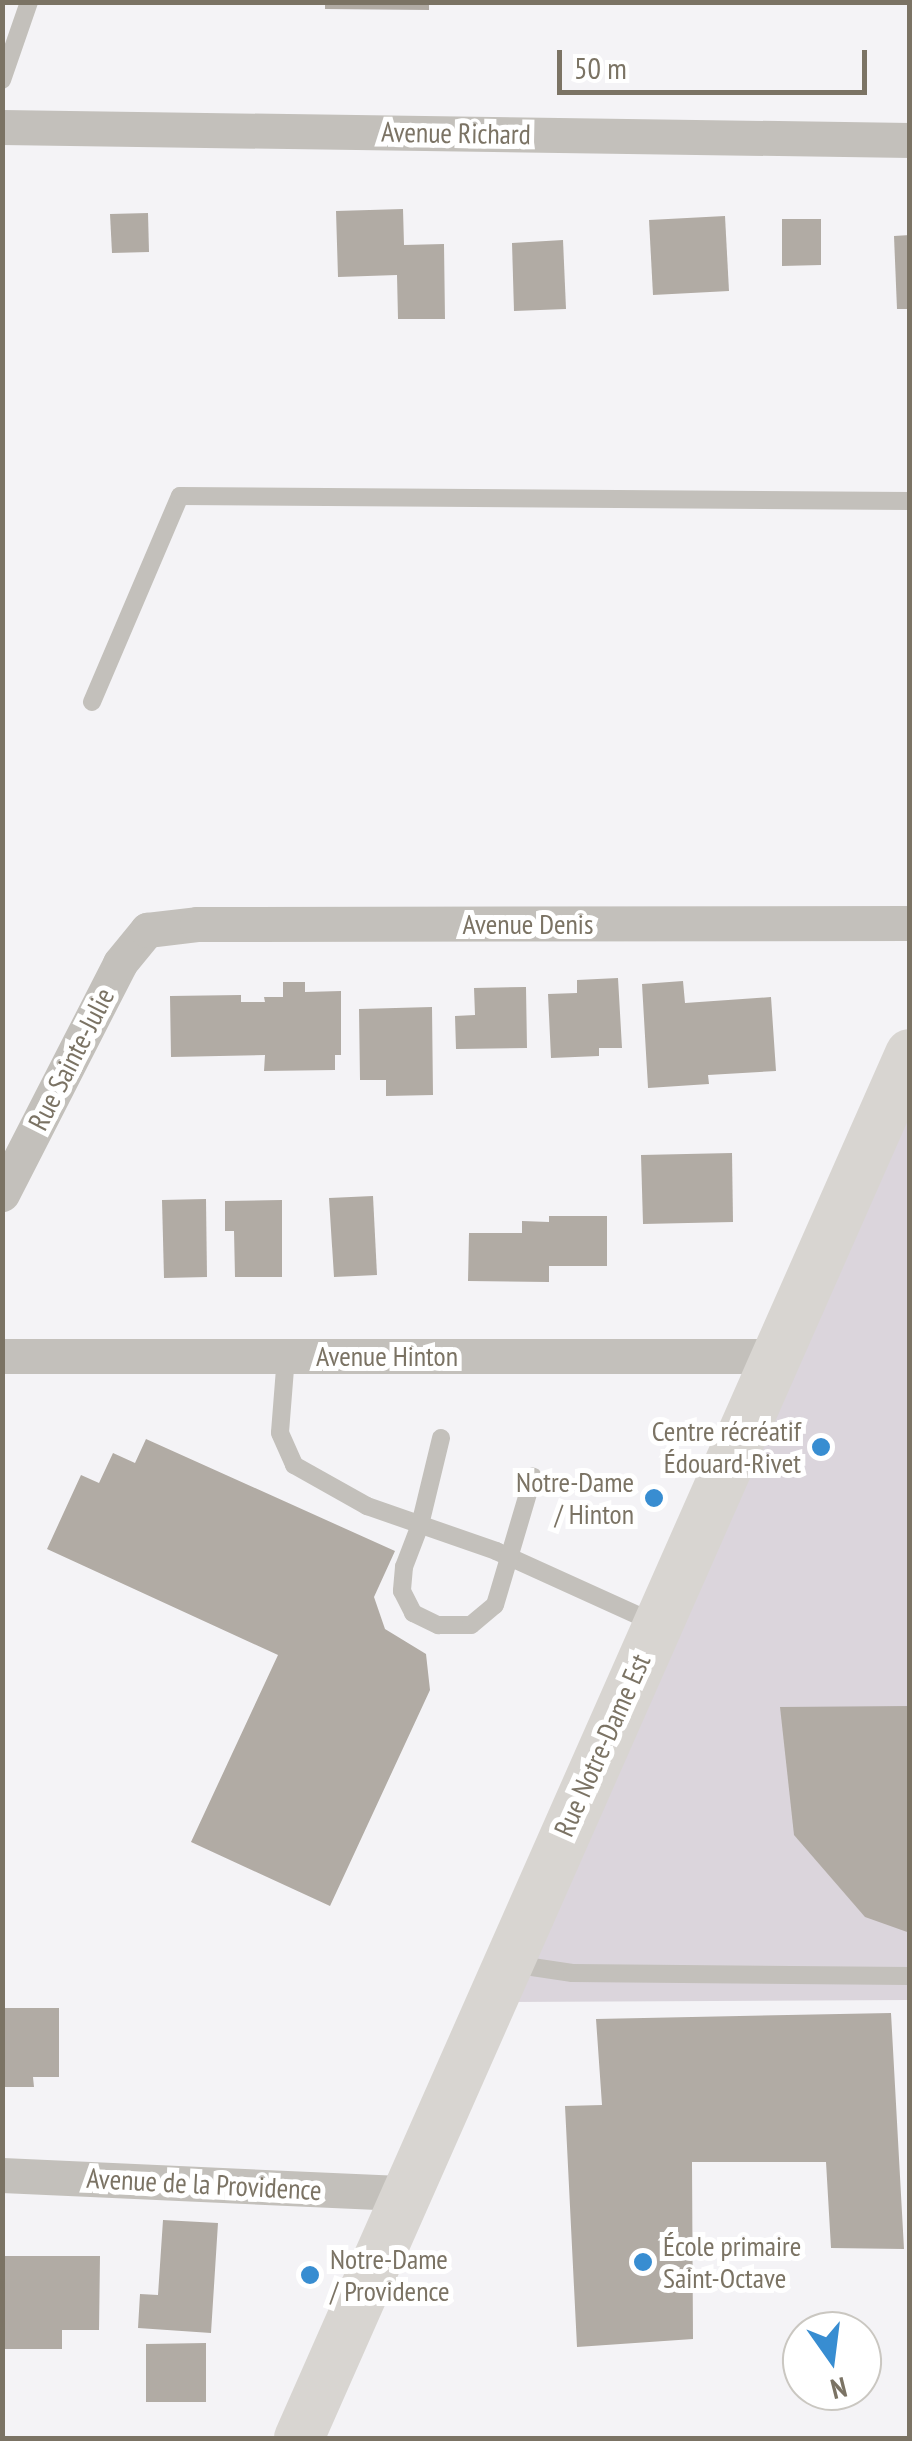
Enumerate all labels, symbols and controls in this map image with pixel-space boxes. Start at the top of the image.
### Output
scale bar [562,30,872,92]
text: 50 m [574,48,627,87]
street label: Avenue Richard [381,115,531,151]
street label: Avenue Denis [463,907,593,941]
street label: Rue Sainte-Julie [21,982,121,1136]
street label: Avenue Hinton [316,1339,458,1373]
place label: Centre récréatif Édouard-Rivet [652,1414,801,1480]
marker: Centre récréatif Édouard-Rivet [810,1436,832,1458]
place label: Notre-Dame / Hinton [516,1465,634,1531]
marker: Notre-Dame / Hinton [643,1487,665,1509]
street label: Rue Notre-Dame Est [547,1649,657,1841]
street label: Avenue de la Providence [86,2161,322,2207]
place label: École primaire Saint-Octave [663,2229,801,2295]
place label: Notre-Dame / Providence [330,2242,450,2308]
marker: École primaire Saint-Octave [632,2251,654,2273]
marker: Notre-Dame / Providence [299,2264,321,2286]
north arrow [782,2311,882,2411]
text: N [827,2369,851,2408]

